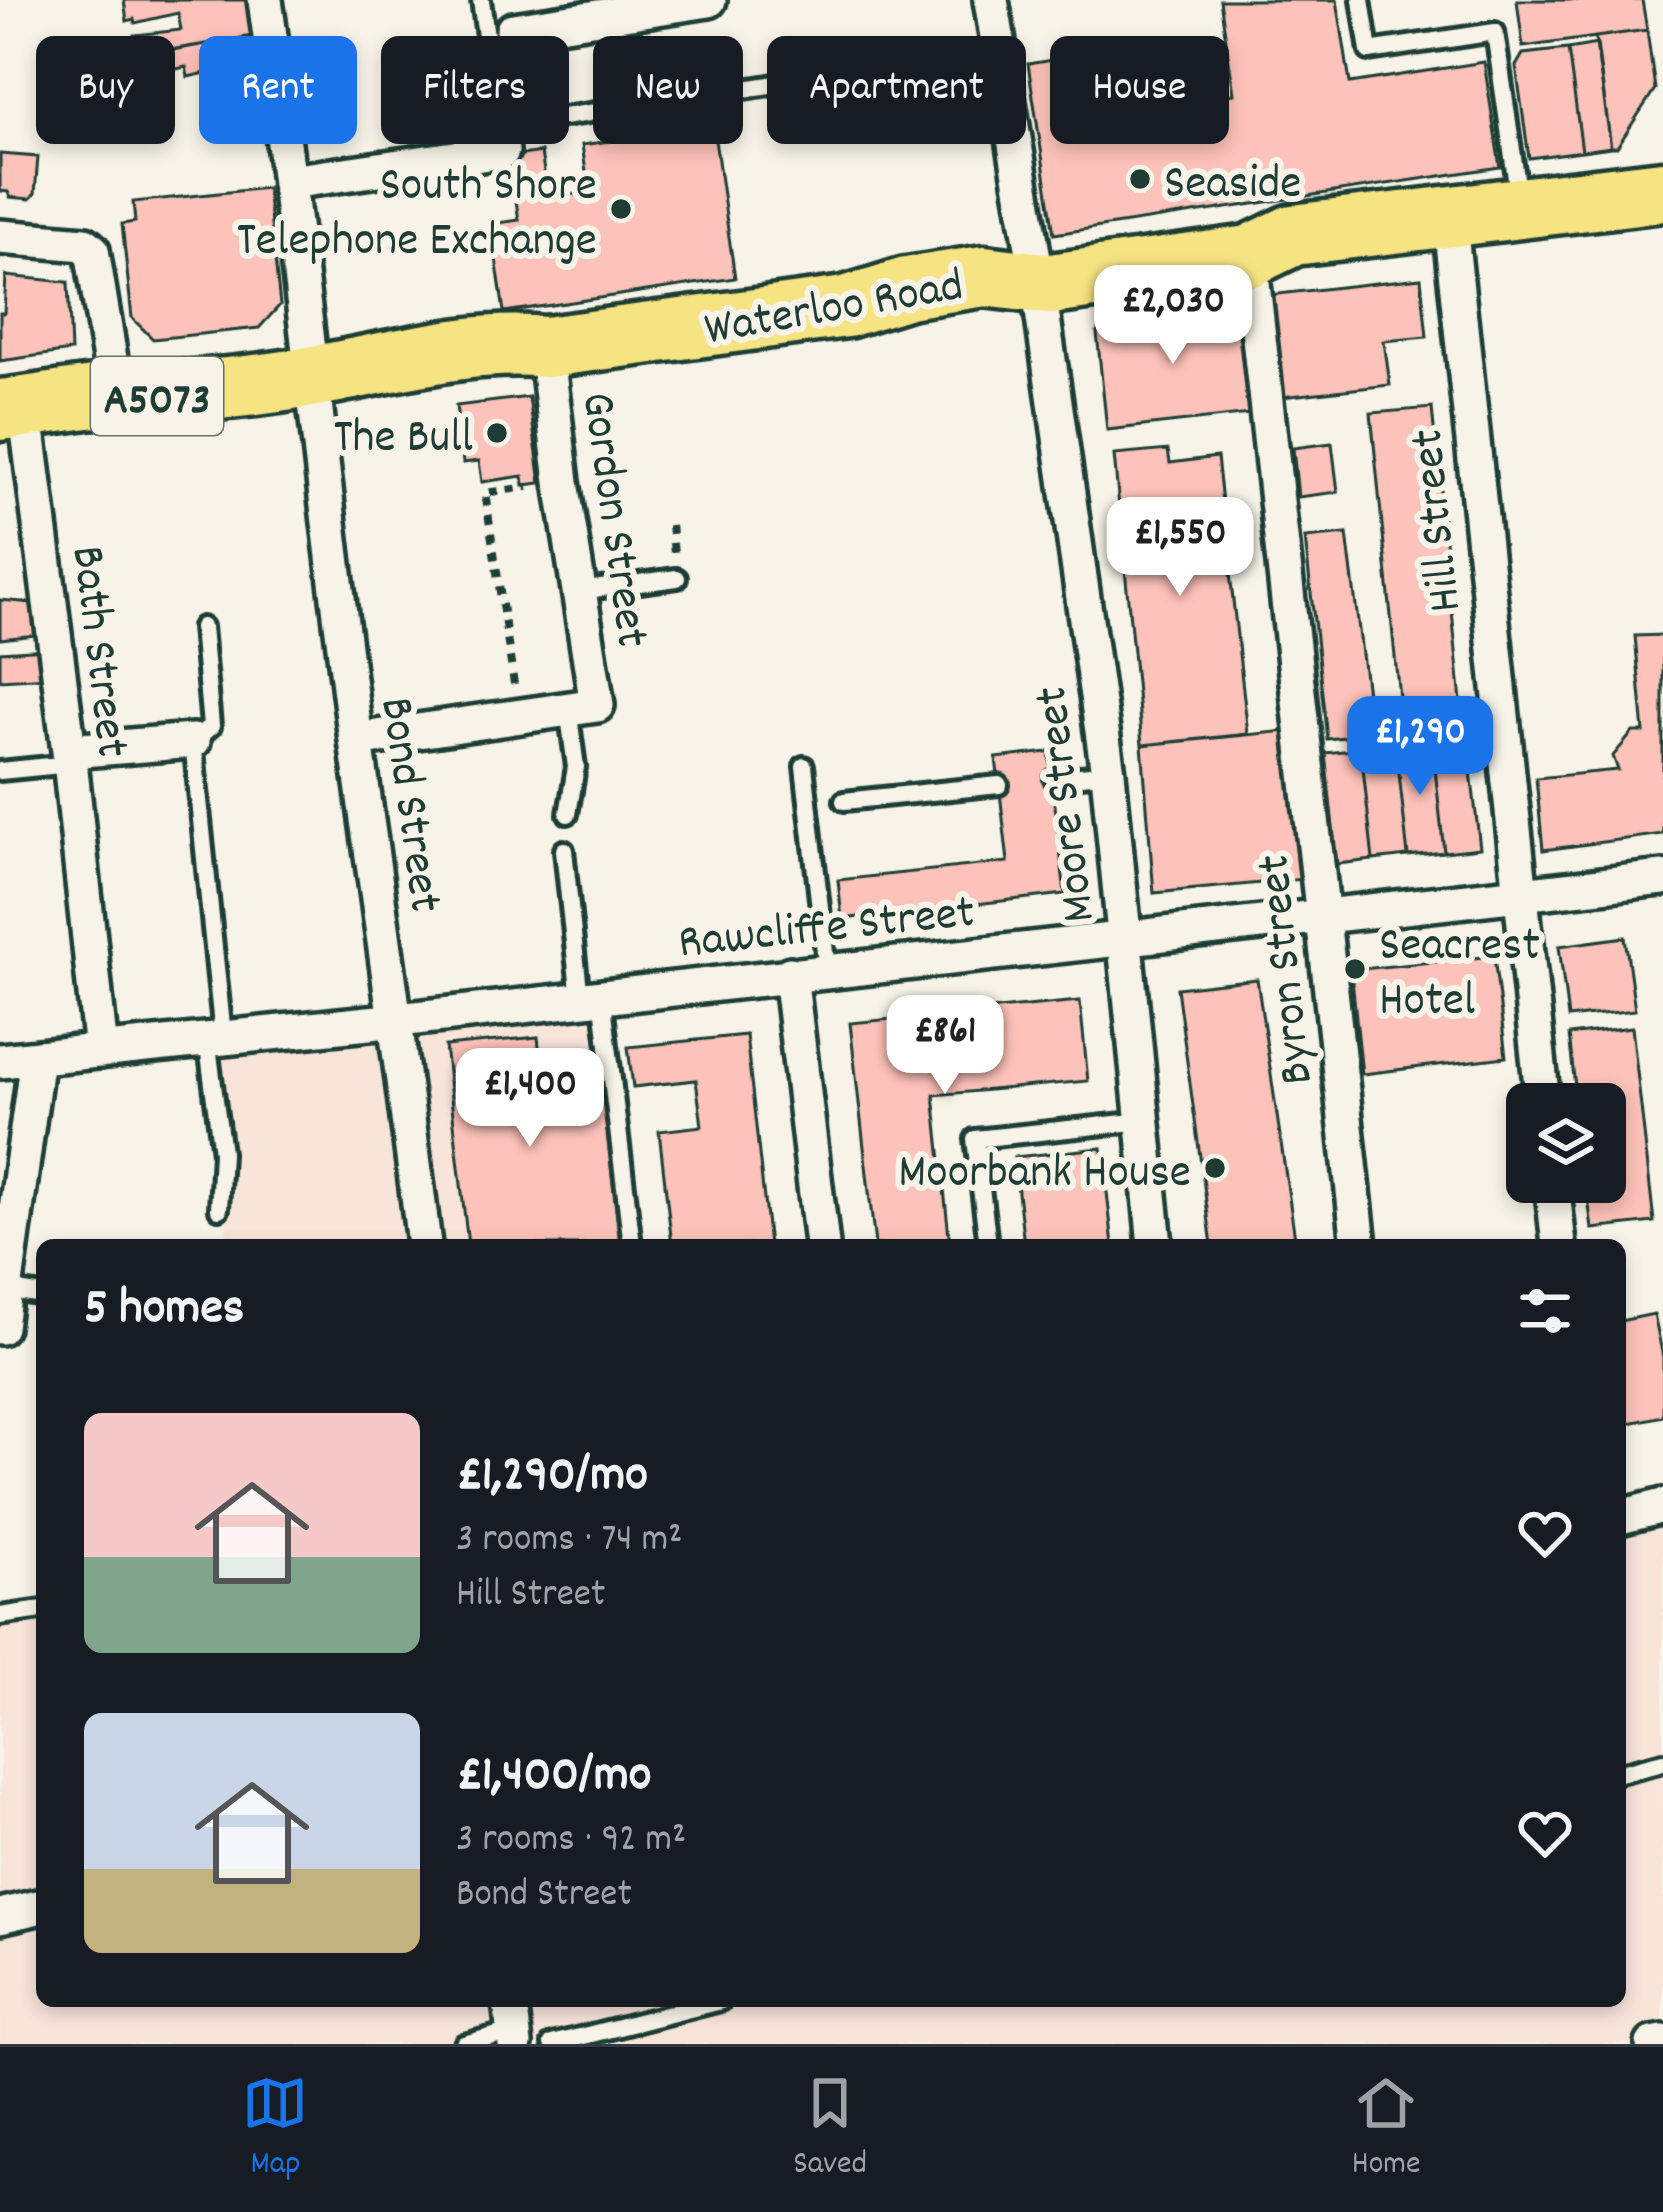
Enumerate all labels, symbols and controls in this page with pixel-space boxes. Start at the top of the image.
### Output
chip: Buy [36,36,175,144]
chip: Rent [199,36,357,144]
chip: Filters [381,36,569,144]
chip: New [593,36,743,144]
chip: Apartment [767,36,1026,144]
chip: House [1050,36,1229,144]
place label: Seaside [1164,152,1301,221]
place label: South Shore Telephone Exchange [237,154,597,278]
marker: Seaside [1127,166,1153,192]
marker: South Shore Telephone Exchange [608,196,634,222]
street label: Waterloo Road [699,254,969,367]
pin: £2,030 [1075,265,1271,367]
text: £2,030 [1121,276,1225,331]
road number: A5073 [91,357,223,435]
street label: Gordon Street [560,388,664,652]
place label: The Bull [333,406,473,475]
marker: The Bull [484,420,510,446]
street label: Hill Street [1396,425,1483,615]
pin: £1,550 [1082,497,1278,599]
text: £1,550 [1134,508,1226,563]
street label: Bath Street [49,542,144,762]
street label: Moore Street [1020,682,1117,926]
street label: Bond Street [358,693,457,917]
pin: £1,290 [1322,696,1518,798]
text: £1,290 [1374,707,1466,762]
street label: Byron Street [1242,851,1335,1088]
street label: Rawcliffe Street [675,881,978,980]
place label: Seacrest Hotel [1379,914,1540,1038]
marker: Seacrest Hotel [1342,956,1368,982]
pin: £861 [874,995,1016,1097]
text: £861 [914,1006,976,1061]
pin: £1,400 [432,1048,628,1150]
text: £1,400 [483,1059,577,1114]
map controls [1506,1083,1626,1203]
button: layers [1506,1083,1626,1203]
place label: Moorbank House [898,1141,1191,1210]
marker: Moorbank House [1202,1155,1228,1181]
text: 5 homes [84,1275,244,1347]
icon: filters [1512,1278,1578,1344]
text: £1,290/mo [456,1442,648,1514]
icon: home [180,1461,324,1605]
icon: heart [1512,1500,1578,1566]
text: 3 rooms · 74 m² [456,1514,682,1569]
text: Hill Street [456,1569,605,1624]
text: £1,400/mo [456,1742,651,1814]
icon: home [180,1761,324,1905]
icon: heart [1512,1800,1578,1866]
text: 3 rooms · 92 m² [456,1814,686,1869]
text: Bond Street [456,1869,632,1924]
tab: Map [242,2070,308,2189]
tab: Saved [793,2070,867,2189]
tab: Home [1352,2070,1421,2189]

